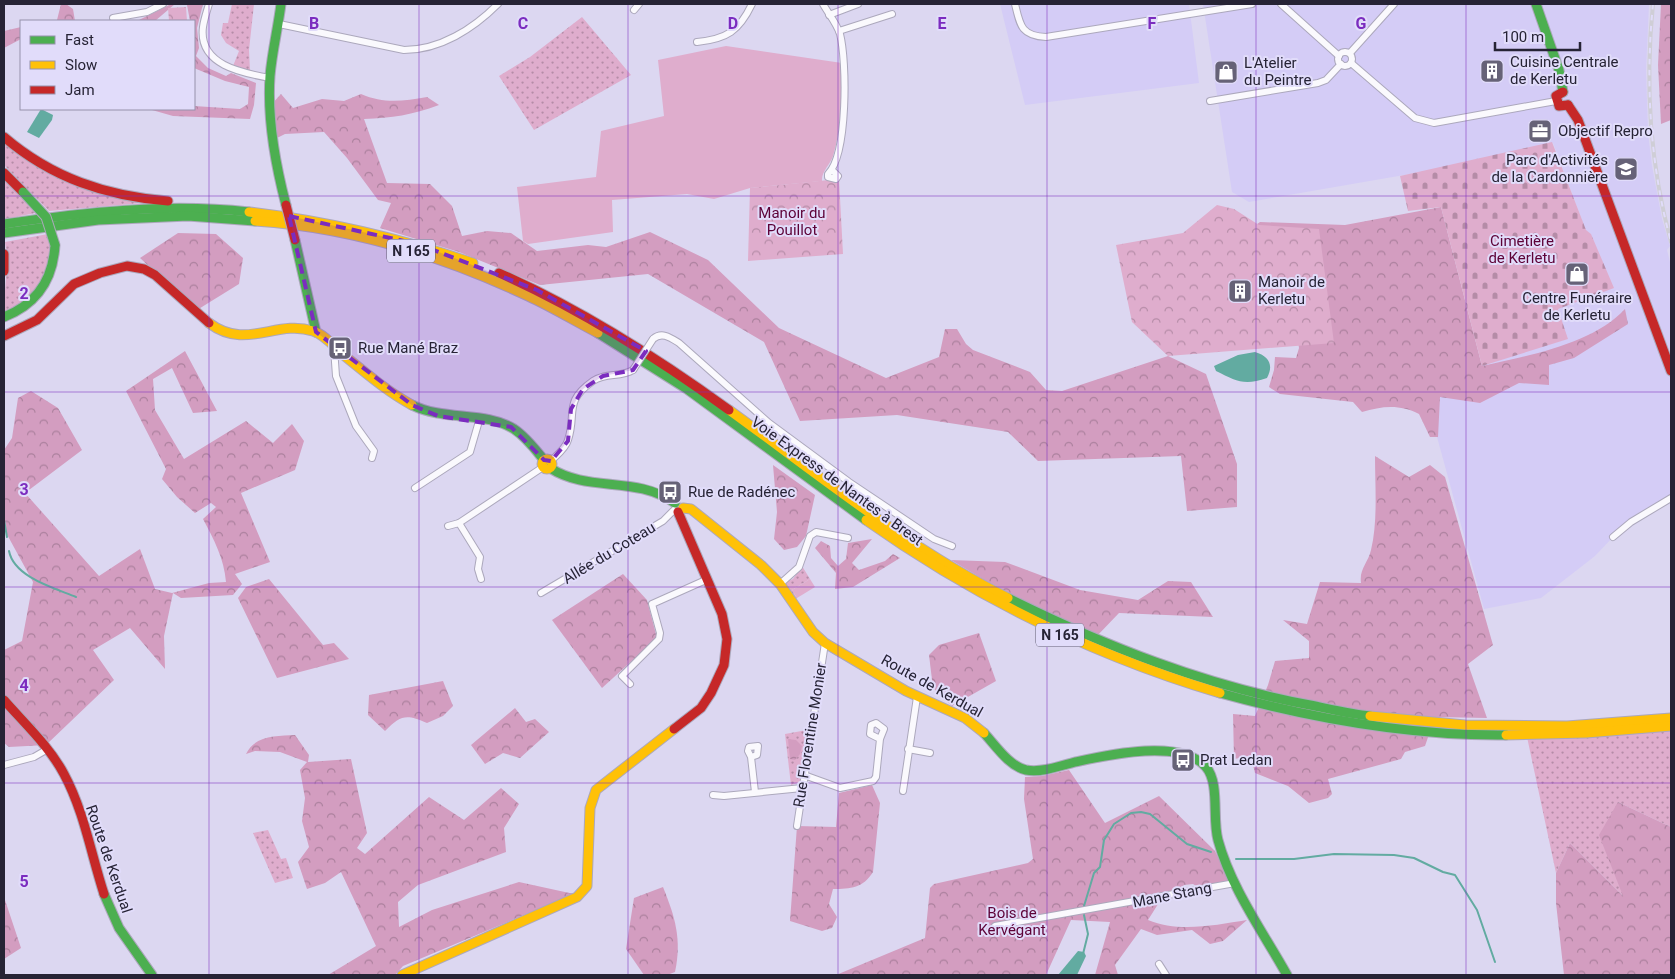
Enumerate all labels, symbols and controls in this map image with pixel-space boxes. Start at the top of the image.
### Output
text: B [309,14,319,33]
text: C [518,14,528,33]
text: D [728,14,738,33]
text: E [938,14,947,33]
text: F [1148,14,1157,33]
text: G [1356,14,1367,33]
legend [20,20,195,110]
scale bar [1495,20,1580,52]
text: 100 m [1502,28,1544,46]
text: Fast [65,31,94,49]
place label: Cuisine Centrale de Kerletu [1510,53,1619,88]
place label: L'Atelier du Peintre [1244,54,1312,89]
text: Slow [65,56,97,74]
building icon: Cuisine Centrale de Kerletu [1479,58,1505,84]
shop icon: L'Atelier du Peintre [1213,59,1239,85]
text: Jam [65,81,95,99]
office icon: Objectif Repro [1527,118,1553,144]
place label: Objectif Repro [1558,122,1653,140]
place label: Parc d'Activités de la Cardonnière [1491,151,1608,186]
school or university icon: Parc d'Activités de la Cardonnière [1613,156,1639,182]
park label: Manoir du Pouillot [758,204,826,239]
park label: Cimetière de Kerletu [1488,232,1556,267]
road number: N 165 [387,240,435,262]
shop icon: Centre Funéraire de Kerletu [1564,261,1590,287]
place label: Manoir de Kerletu [1258,273,1325,308]
building icon: Manoir de Kerletu [1227,278,1253,304]
text: 2 [19,284,29,303]
place label: Centre Funéraire de Kerletu [1522,289,1632,324]
bus stop icon: Rue Mané Braz [327,335,353,361]
place label: Rue Mané Braz [358,339,458,357]
street label: Voie Express de Nantes à Brest [748,413,926,549]
bus stop icon: Rue de Radénec [657,479,683,505]
text: 3 [19,480,29,499]
place label: Rue de Radénec [688,483,795,501]
street label: Allée du Coteau [559,518,659,588]
road number: N 165 [1036,624,1084,646]
street label: Route de Kerdual [878,651,986,721]
street label: Rue Florentine Monier [790,661,830,809]
text: 4 [19,676,29,695]
bus stop icon: Prat Ledan [1170,747,1196,773]
place label: Prat Ledan [1200,751,1272,769]
street label: Route de Kerdual [82,802,136,916]
text: 5 [19,872,29,891]
street label: Mane Stang [1131,879,1213,911]
park label: Bois de Kervégant [978,904,1046,939]

